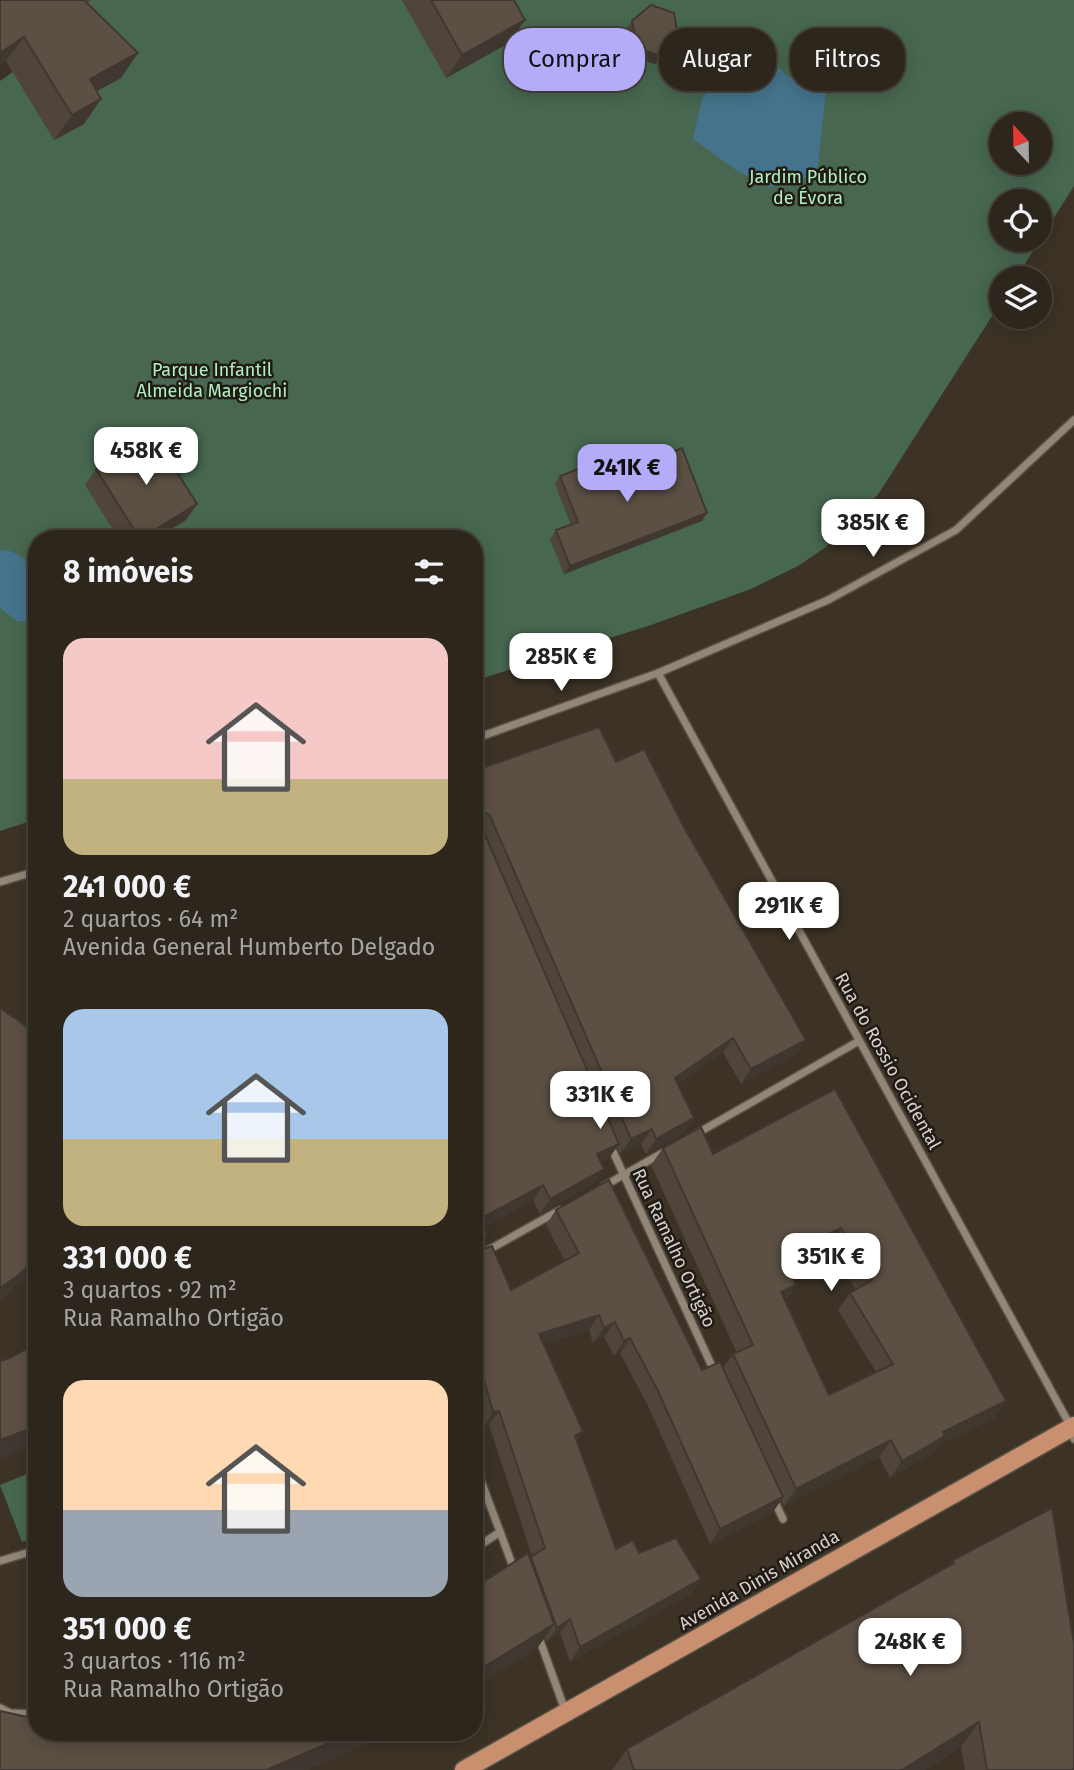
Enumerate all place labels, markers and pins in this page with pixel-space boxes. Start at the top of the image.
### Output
pin: 458K € [89,428,203,487]
pin: 241K € [570,444,684,504]
pin: 385K € [816,500,930,559]
pin: 285K € [504,634,618,693]
pin: 291K € [732,883,846,942]
pin: 331K € [543,1072,657,1131]
pin: 351K € [774,1234,888,1293]
pin: 248K € [853,1618,967,1678]

